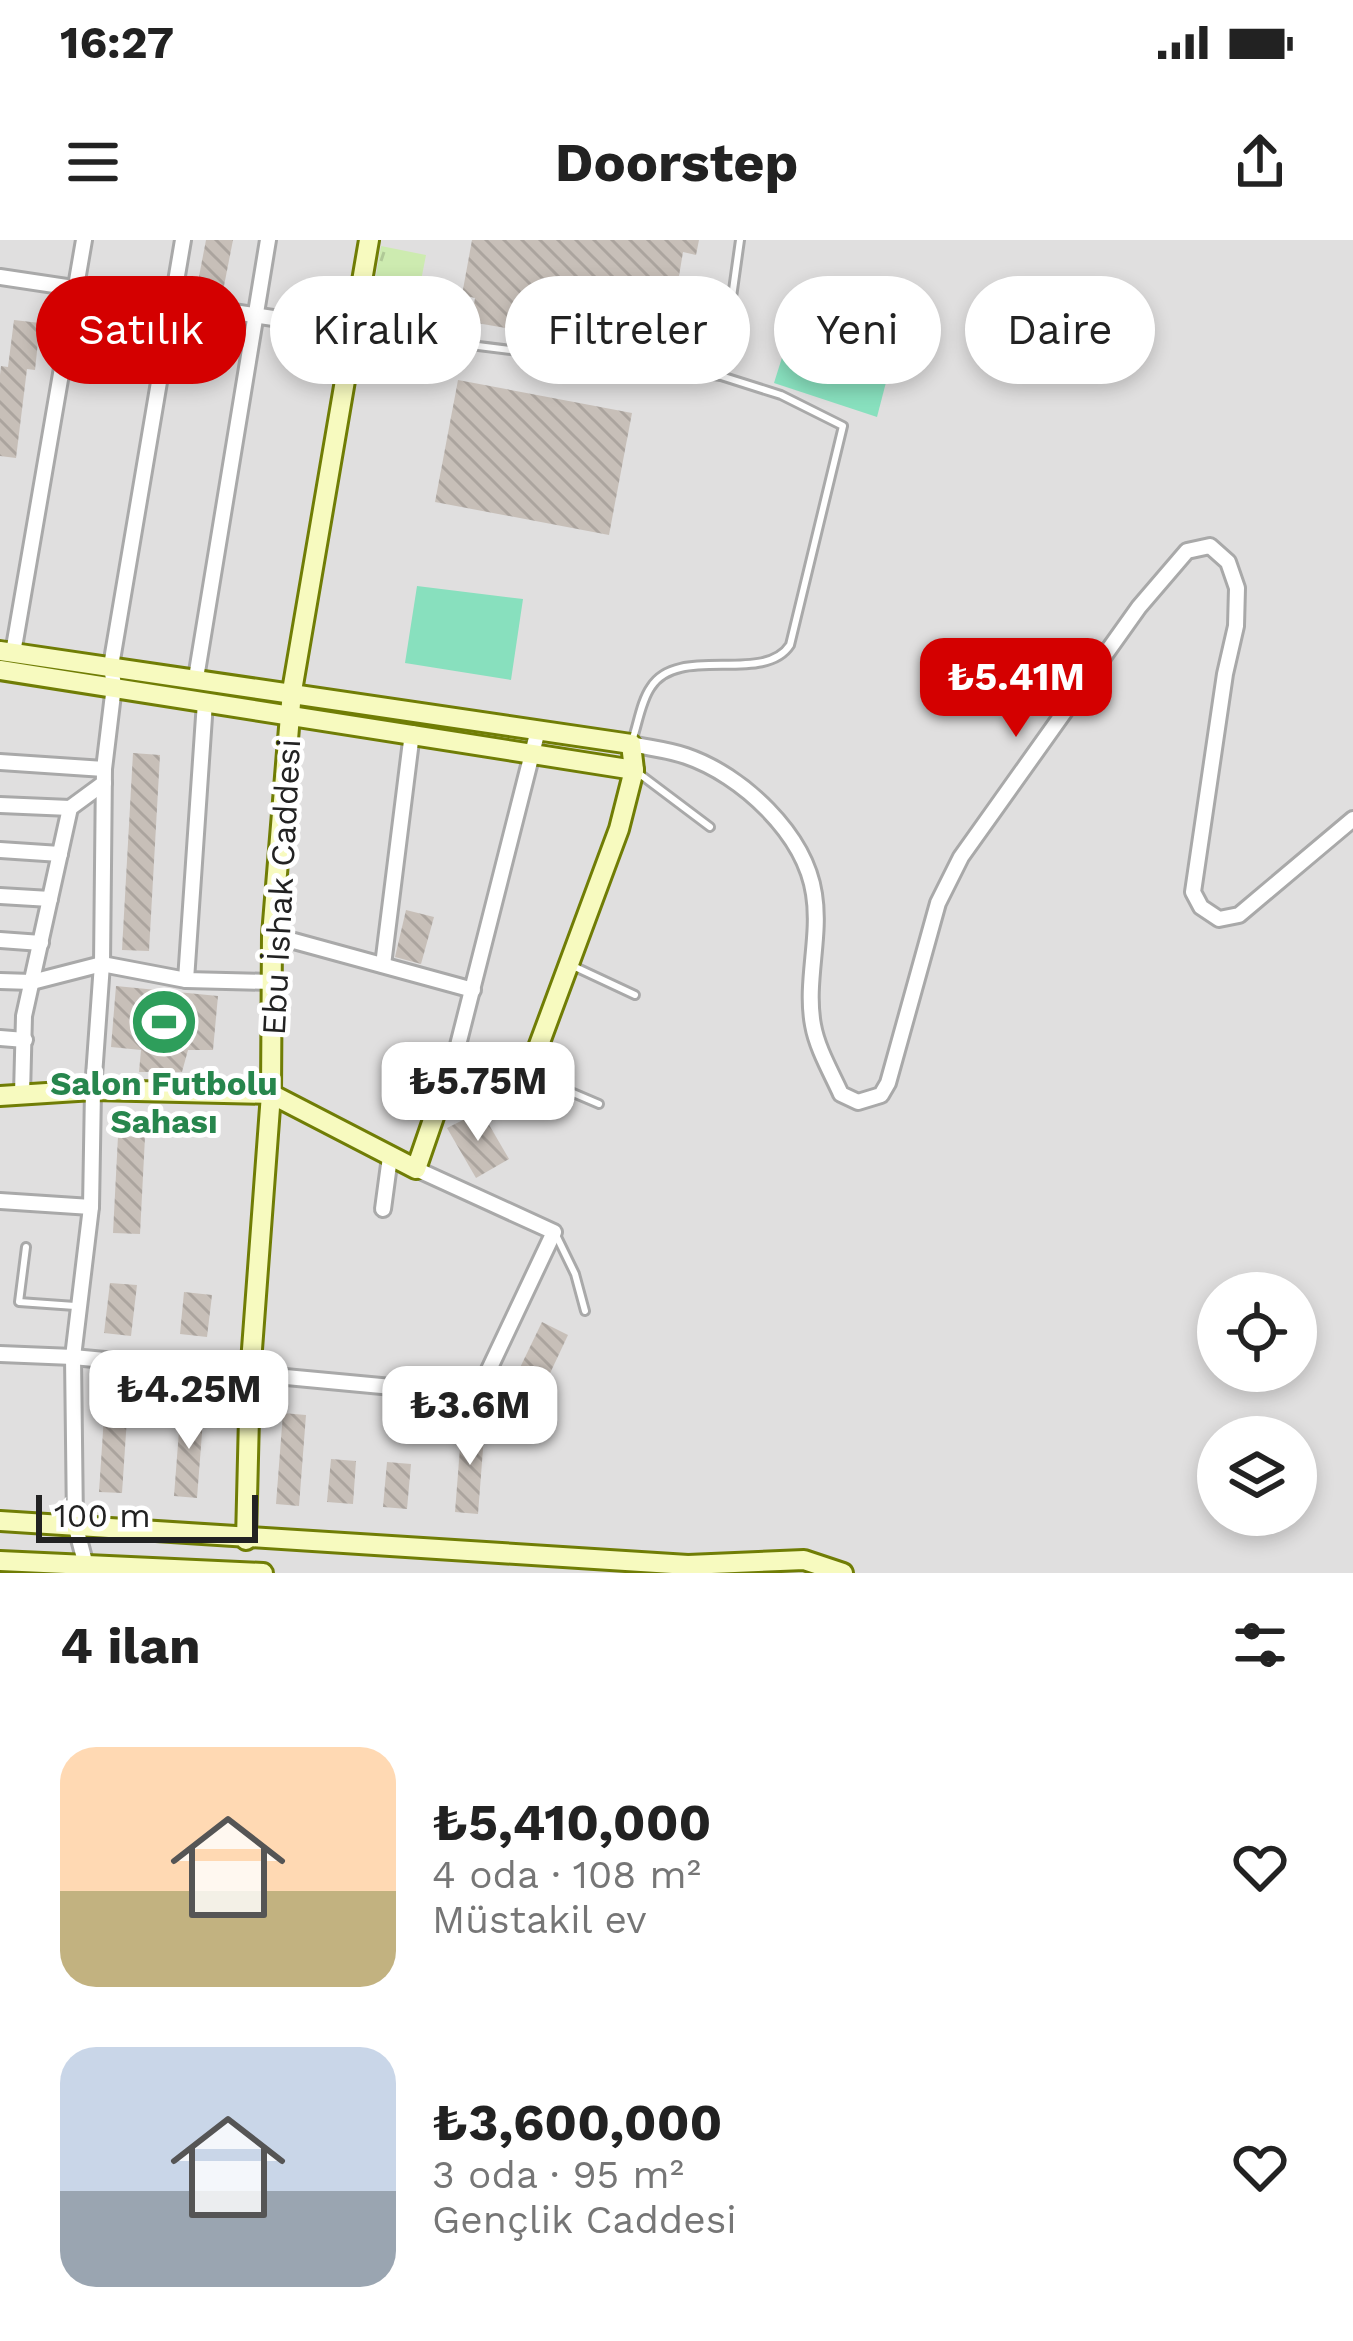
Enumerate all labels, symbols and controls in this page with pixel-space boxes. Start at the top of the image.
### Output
text: 16:27 [60,16,174,69]
icon: menu [60,129,126,195]
icon: share [1227,129,1293,195]
text: Doorstep [555,131,798,194]
chip: Satılık [36,276,246,384]
chip: Kiralık [270,276,481,384]
chip: Filtreler [505,276,750,384]
chip: Yeni [774,276,941,384]
chip: Daire [965,276,1155,384]
pin: ₺5.41M [918,638,1114,740]
text: ₺5.41M [947,654,1085,699]
street label: Ebu İshak Caddesi [254,738,308,1036]
sports icon: Salon Futbolu Sahası [129,987,199,1057]
pin: ₺5.75M [380,1042,576,1144]
text: ₺5.75M [409,1058,547,1103]
place label: Salon Futbolu Sahası [50,1064,278,1141]
map controls [1197,1272,1317,1536]
button: locate [1197,1272,1317,1392]
pin: ₺4.25M [91,1350,287,1452]
text: ₺4.25M [116,1366,262,1411]
pin: ₺3.6M [386,1366,554,1468]
text: ₺3.6M [409,1382,531,1427]
button: layers [1197,1416,1317,1536]
scale bar [36,1489,258,1542]
text: 100 m [54,1496,151,1535]
icon: filters [1227,1612,1293,1678]
text: 4 ilan [60,1616,201,1675]
text: ₺5,410,000 [432,1793,711,1852]
icon: home [156,1795,300,1939]
icon: heart [1227,1834,1293,1900]
text: 4 oda · 108 m² [432,1852,701,1897]
text: Müstakil ev [432,1897,647,1942]
text: ₺3,600,000 [432,2093,722,2152]
icon: home [156,2095,300,2239]
icon: heart [1227,2134,1293,2200]
text: 3 oda · 95 m² [432,2152,684,2197]
text: Gençlik Caddesi [432,2197,737,2242]

